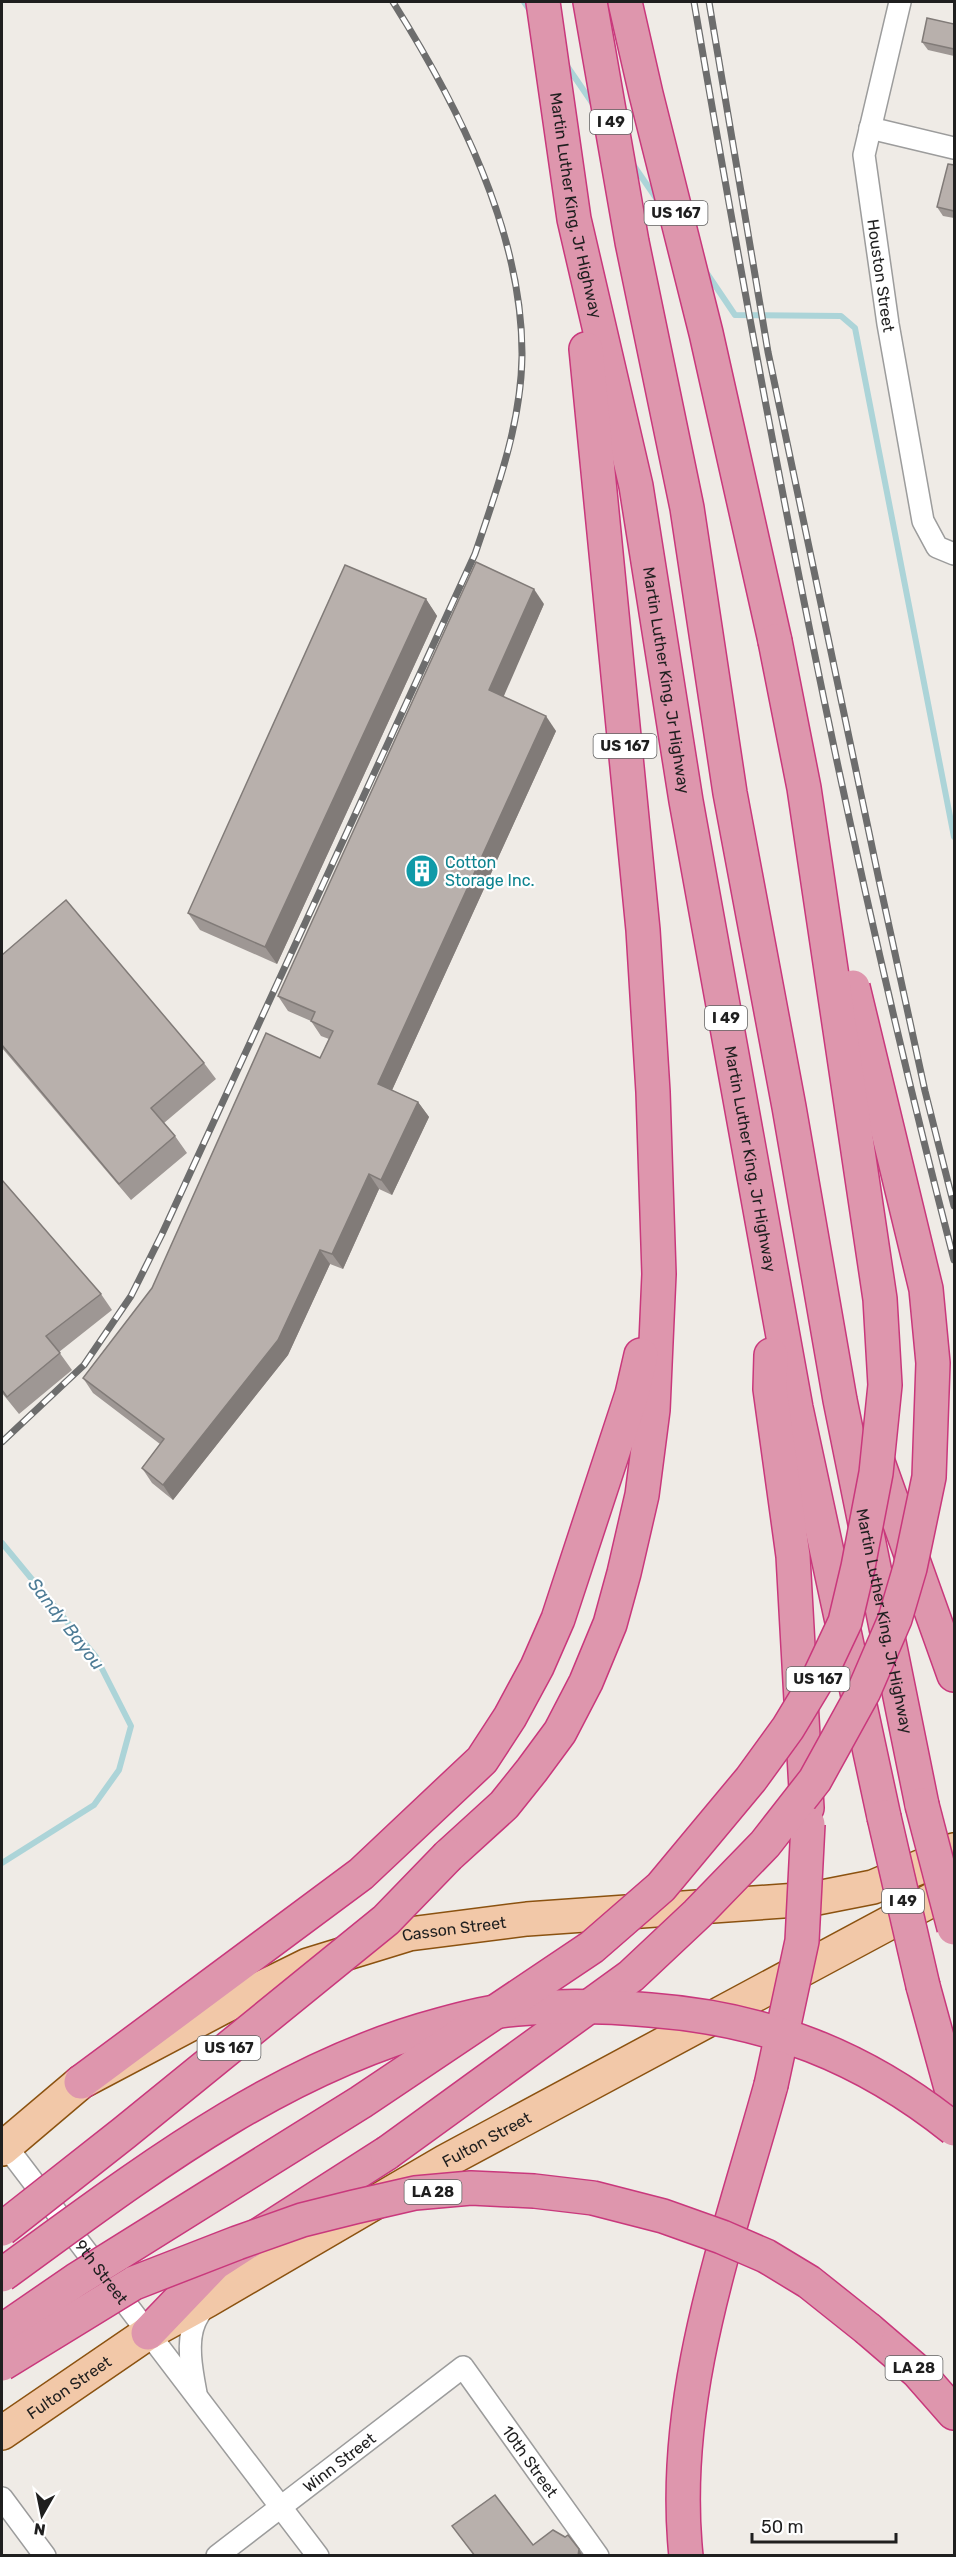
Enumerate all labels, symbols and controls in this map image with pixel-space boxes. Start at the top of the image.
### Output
street label: Martin Luther King, Jr Highway [546,91,606,320]
road number: I 49 [590,110,632,134]
road number: US 167 [644,201,708,225]
street label: Houston Street [863,218,898,334]
street label: Martin Luther King, Jr Highway [639,566,694,795]
road number: US 167 [594,734,656,758]
building icon: Cotton Storage Inc. [404,853,440,889]
place label: Cotton Storage Inc. [445,853,535,890]
road number: I 49 [705,1006,747,1030]
street label: Martin Luther King, Jr Highway [721,1044,780,1274]
street label: Martin Luther King, Jr Highway [852,1507,916,1736]
water label: Sandy Bayou [23,1574,109,1675]
road number: US 167 [786,1667,850,1691]
road number: I 49 [882,1889,924,1913]
street label: Casson Street [400,1913,507,1946]
road number: US 167 [198,2036,260,2060]
street label: Fulton Street [439,2108,534,2171]
road number: LA 28 [404,2180,462,2204]
street label: 9th Street [71,2236,132,2308]
street label: Fulton Street [23,2352,115,2423]
road number: LA 28 [886,2356,942,2380]
street label: 10th Street [498,2422,562,2501]
street label: Winn Street [299,2429,379,2496]
north arrow [12,2485,72,2545]
scale bar [752,2506,896,2544]
text: 50 m [761,2516,804,2538]
text: N [33,2519,47,2540]

